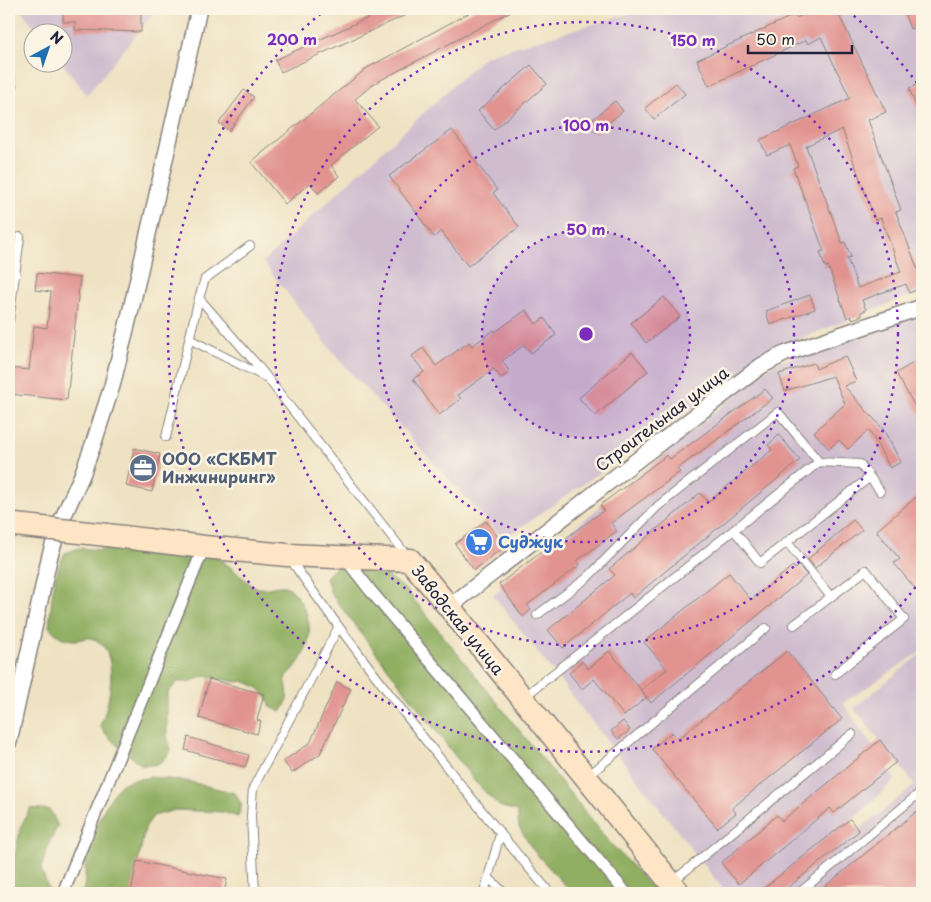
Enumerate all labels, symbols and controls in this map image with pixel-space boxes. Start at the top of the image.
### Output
north arrow [22,22,72,72]
scale bar [748,22,852,54]
text: N [46,26,68,49]
text: 200 m [267,27,317,50]
text: 50 m [756,27,795,50]
text: 150 m [670,28,716,51]
text: 100 m [563,113,609,136]
text: 50 m [567,217,605,240]
centre of rings [577,325,595,343]
street label: Строительная улица [590,360,733,476]
place label: ООО «СКБМТ Инжиниринг» [162,446,277,488]
office icon: ООО «СКБМТ Инжиниринг» [128,453,158,483]
supermarket icon: Суджук [464,527,494,557]
place label: Суджук [498,529,564,553]
street label: Заводская улица [407,559,511,680]

